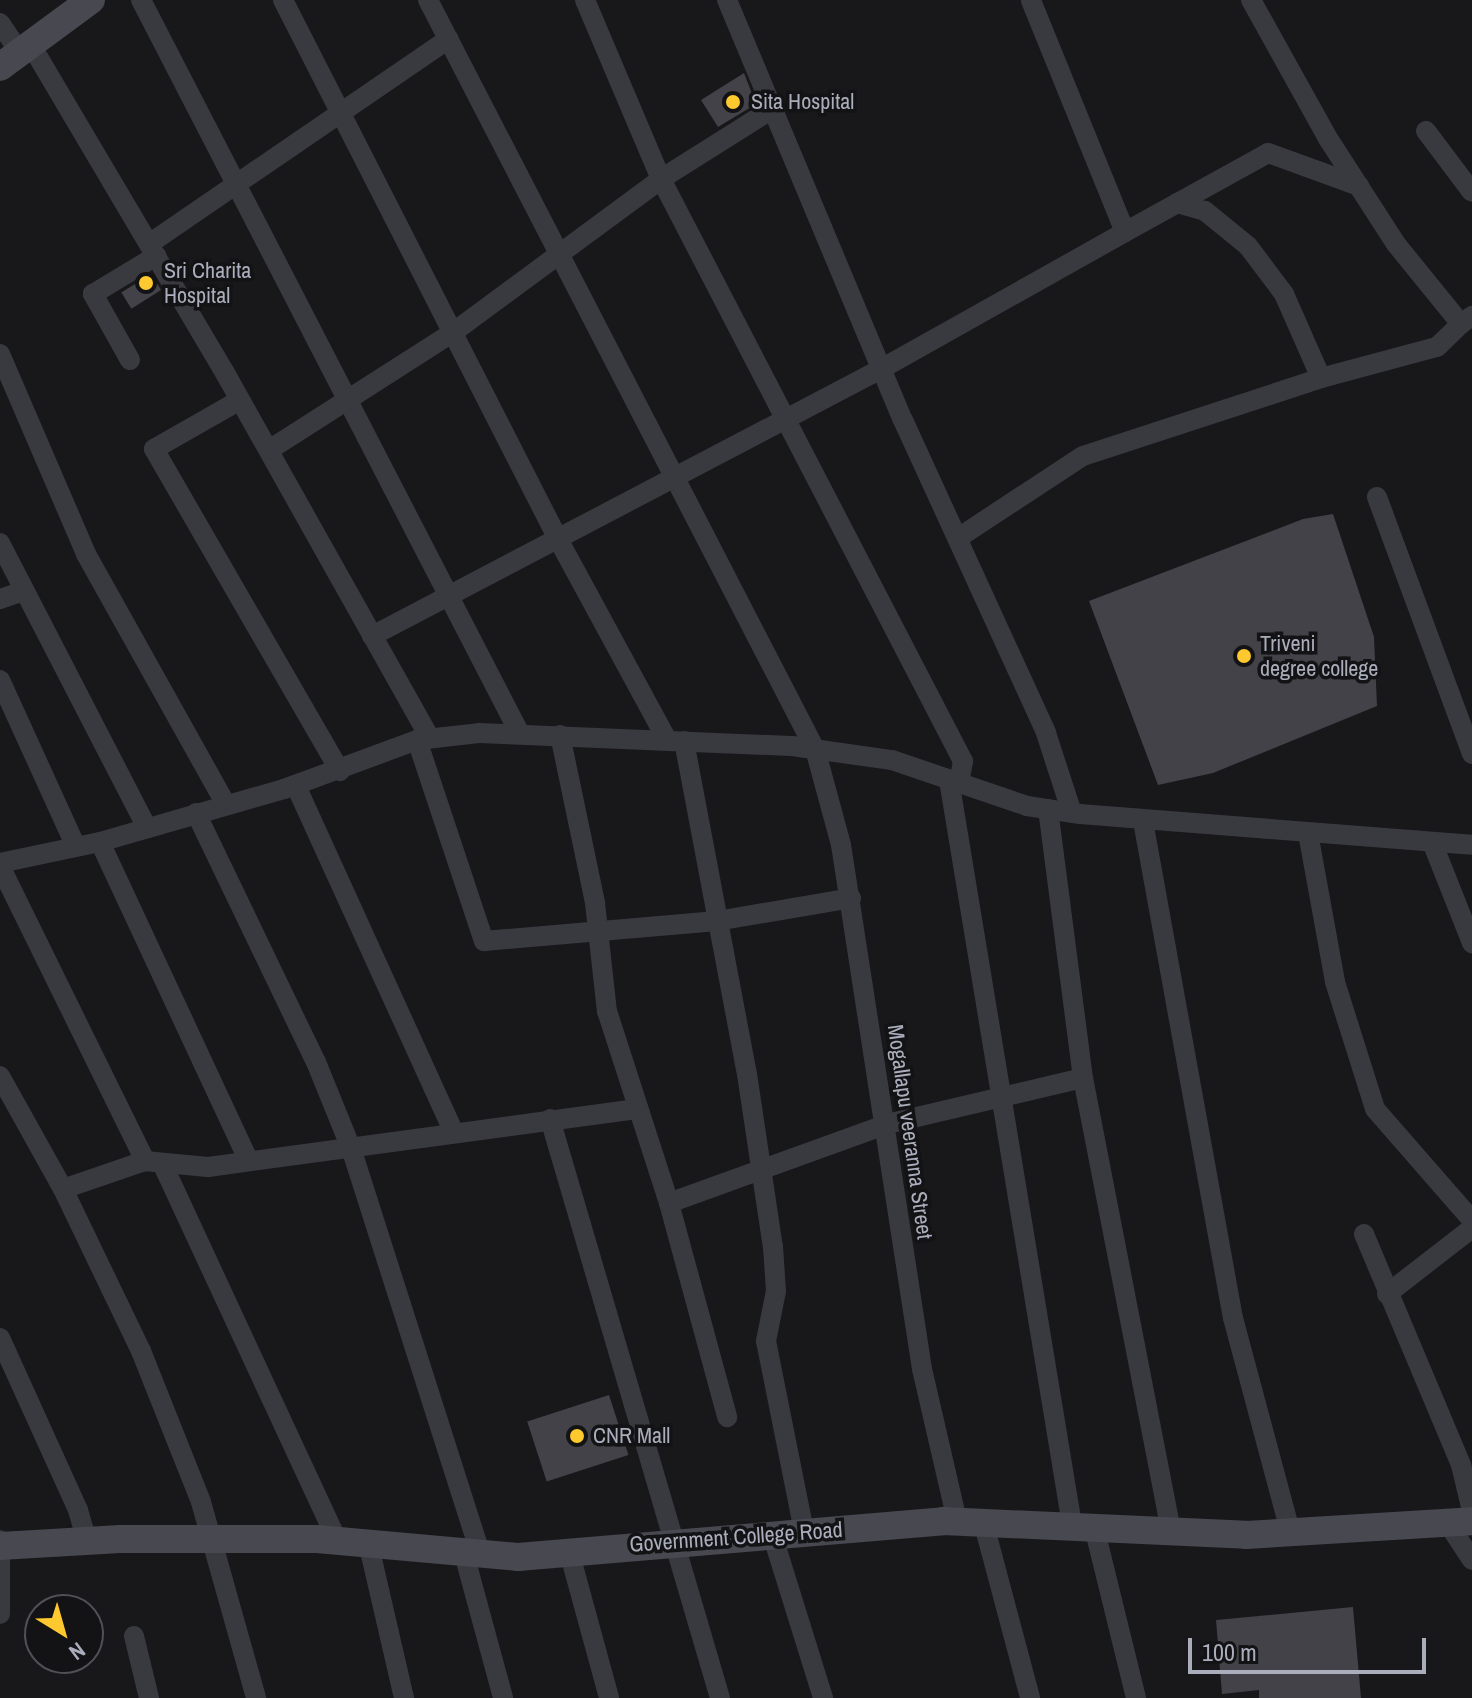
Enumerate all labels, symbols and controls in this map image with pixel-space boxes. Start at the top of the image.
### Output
place label: Sita Hospital [751,89,854,115]
marker: Sita Hospital [722,91,744,113]
place label: Sri Charita Hospital [164,257,251,308]
marker: Sri Charita Hospital [135,272,157,294]
place label: Triveni degree college [1260,630,1378,682]
marker: Triveni degree college [1235,647,1253,665]
street label: Mogallapu veeranna Street [882,1023,938,1241]
place label: CNR Mall [593,1423,670,1449]
marker: CNR Mall [568,1427,586,1445]
street label: Government College Road [629,1516,843,1558]
north arrow [24,1594,104,1674]
scale bar [1192,1622,1430,1672]
text: N [63,1636,91,1667]
text: 100 m [1202,1636,1257,1668]

